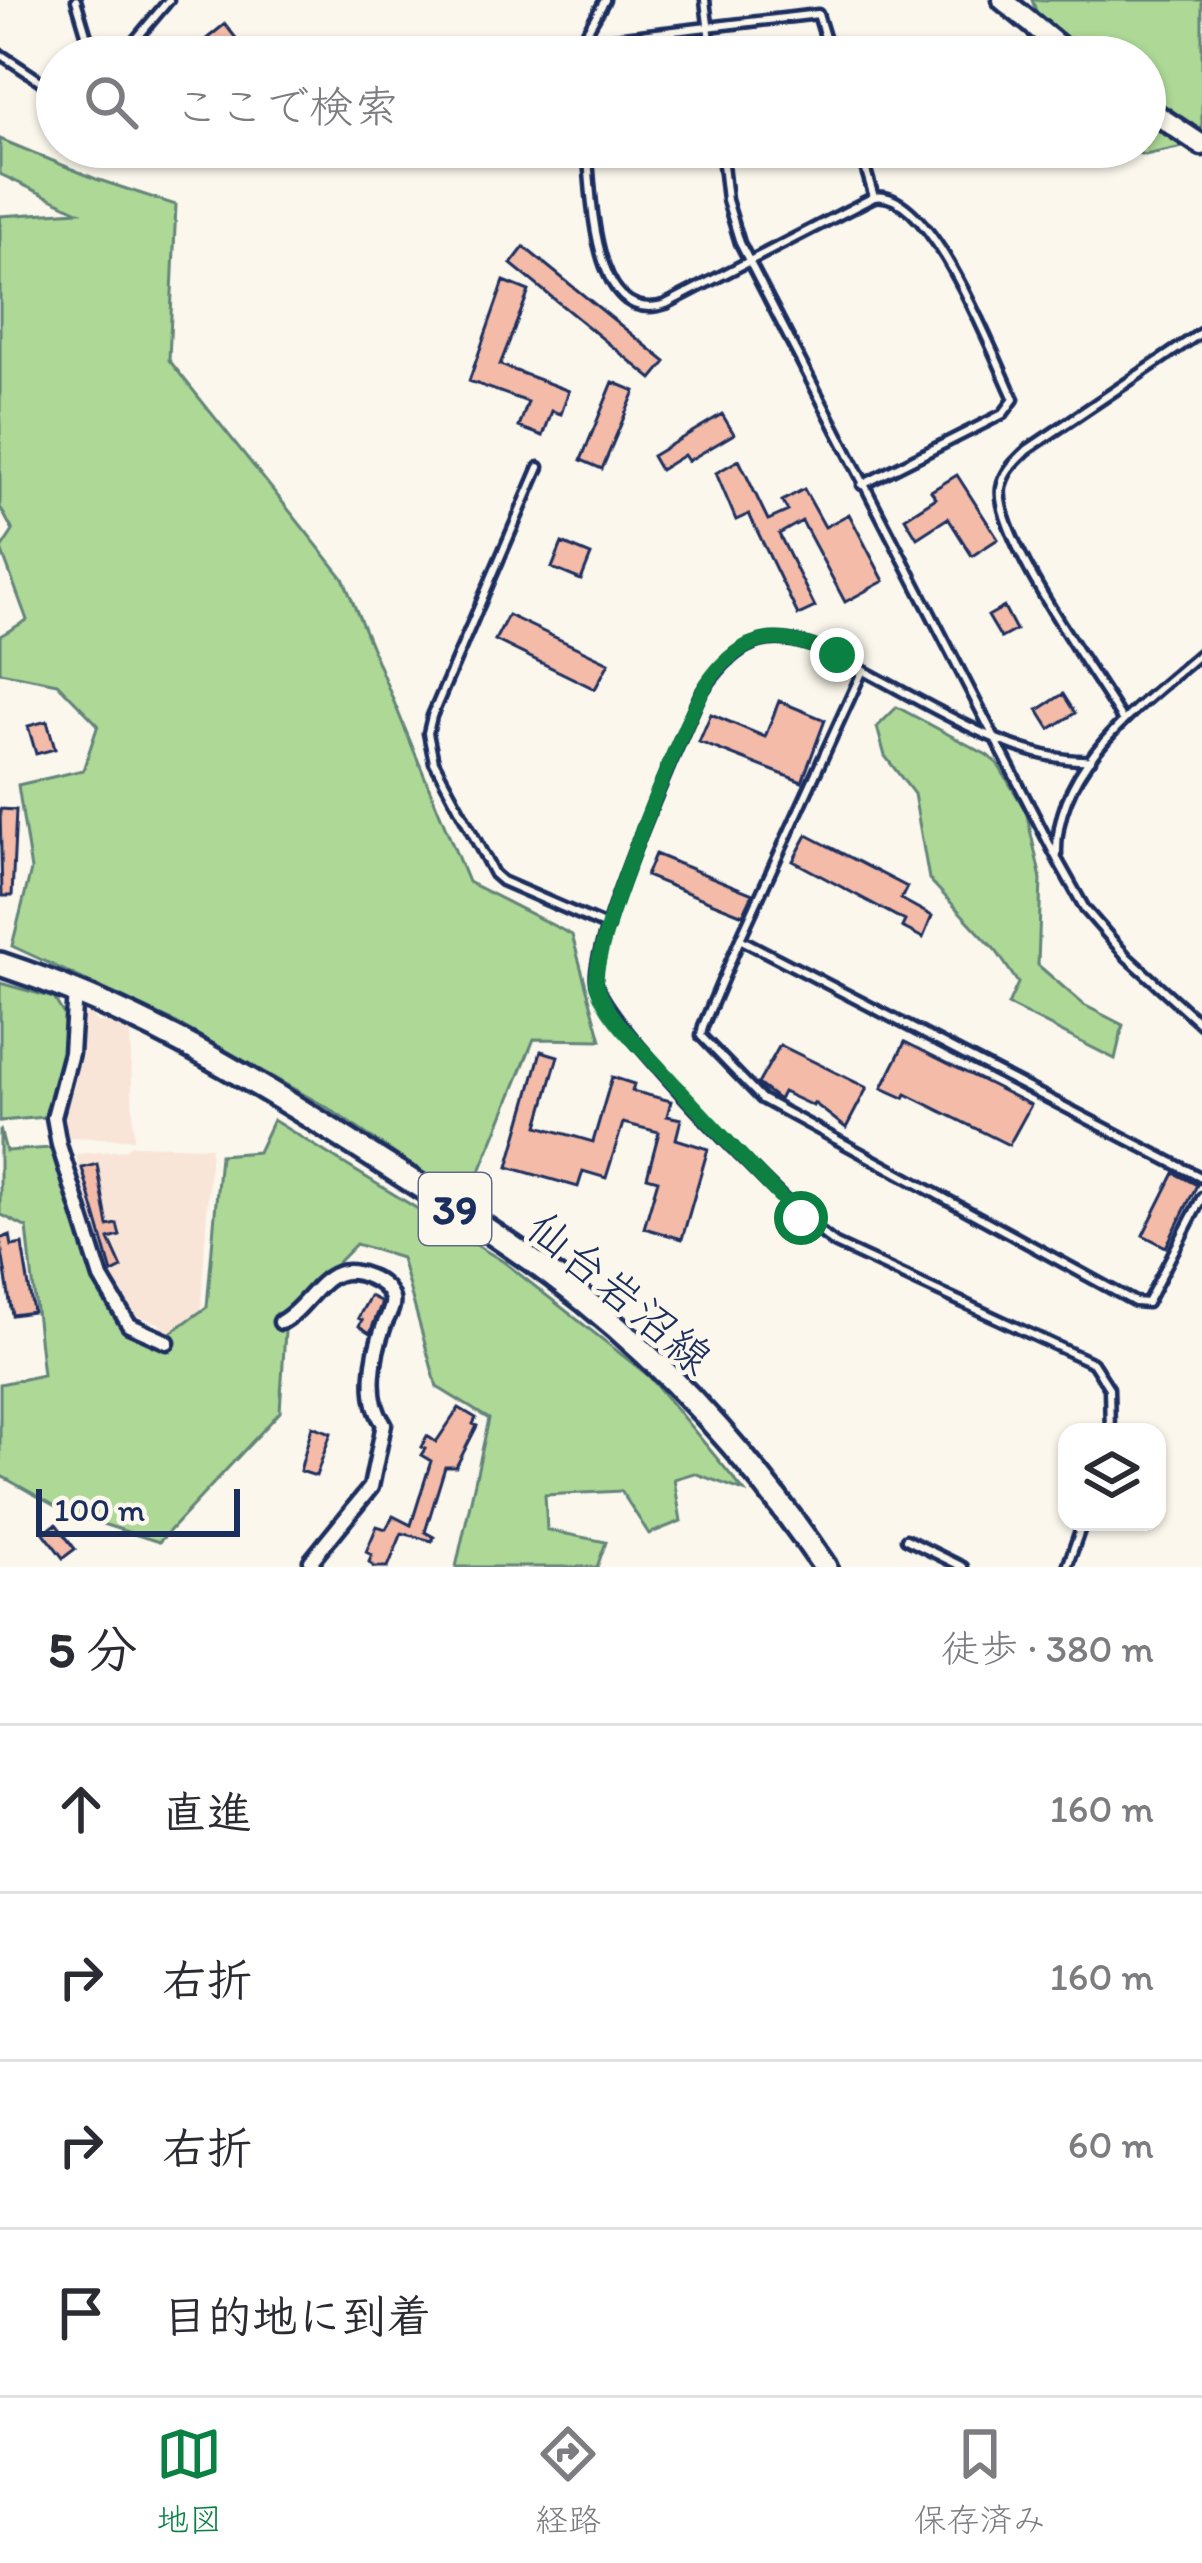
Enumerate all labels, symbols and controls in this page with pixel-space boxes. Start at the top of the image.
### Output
search box [36,36,1166,168]
icon: search [78,69,144,135]
text: ここで検索 [174,79,399,133]
route end [810,628,864,682]
road number: 39 [419,1173,491,1245]
route start [774,1191,828,1245]
street label: 仙台岩沼線 [516,1199,724,1385]
map controls [1058,1423,1166,1531]
button: layers [1058,1423,1166,1531]
scale bar [36,1483,240,1536]
text: 100 m [54,1490,145,1529]
text: 5 分 [48,1619,137,1680]
text: 徒歩 · 380 m [941,1625,1154,1672]
icon: ahead [48,1776,114,1842]
text: 直進 [162,1785,252,1839]
text: 160 m [1050,1785,1154,1832]
icon: right [48,1944,114,2010]
text: 右折 [162,1953,252,2007]
text: 160 m [1050,1953,1154,2000]
icon: right [48,2112,114,2178]
text: 右折 [162,2121,252,2175]
text: 60 m [1068,2121,1154,2168]
icon: arrive [48,2280,114,2346]
text: 目的地に到着 [162,2289,432,2343]
tab: 地図 [156,2421,222,2541]
tab: 経路 [535,2421,601,2541]
tab: 保存済み [914,2421,1046,2541]

